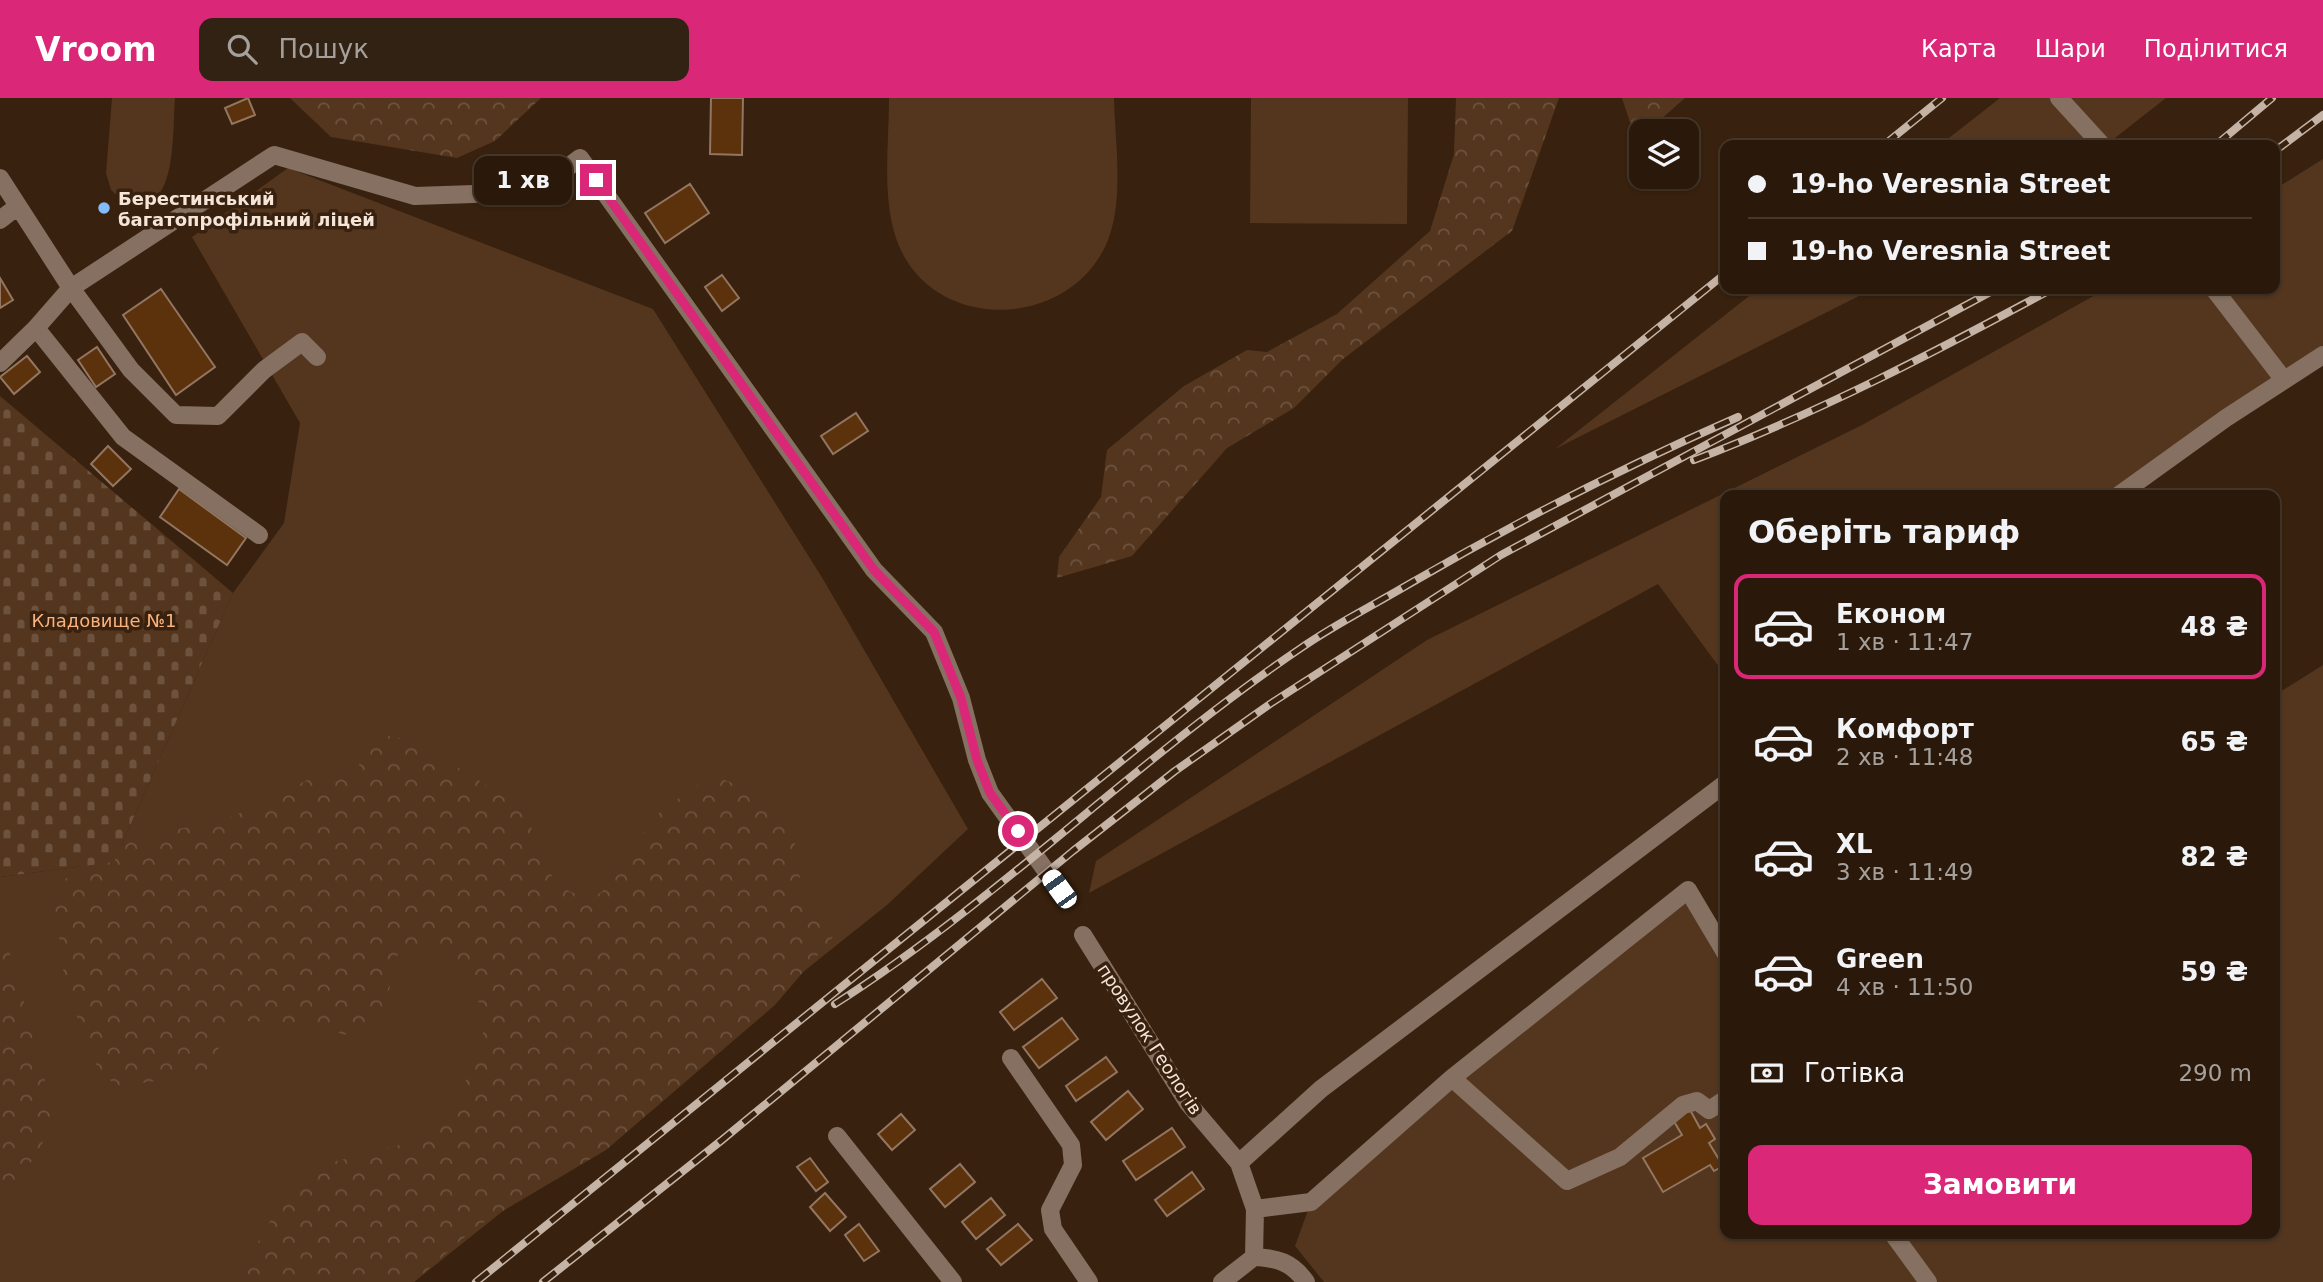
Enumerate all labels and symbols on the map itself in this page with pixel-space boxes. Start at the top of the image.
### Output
callout: 1 хв [474,155,572,204]
route end [580,164,612,196]
place label: Берестинський багатопрофільний ліцей [118,188,375,230]
marker: Берестинський багатопрофільний ліцей [96,200,112,216]
park label: Кладовище №1 [31,610,177,631]
route start [1002,815,1034,847]
car [1039,866,1080,912]
street label: провулок Геологів [1093,960,1207,1118]

